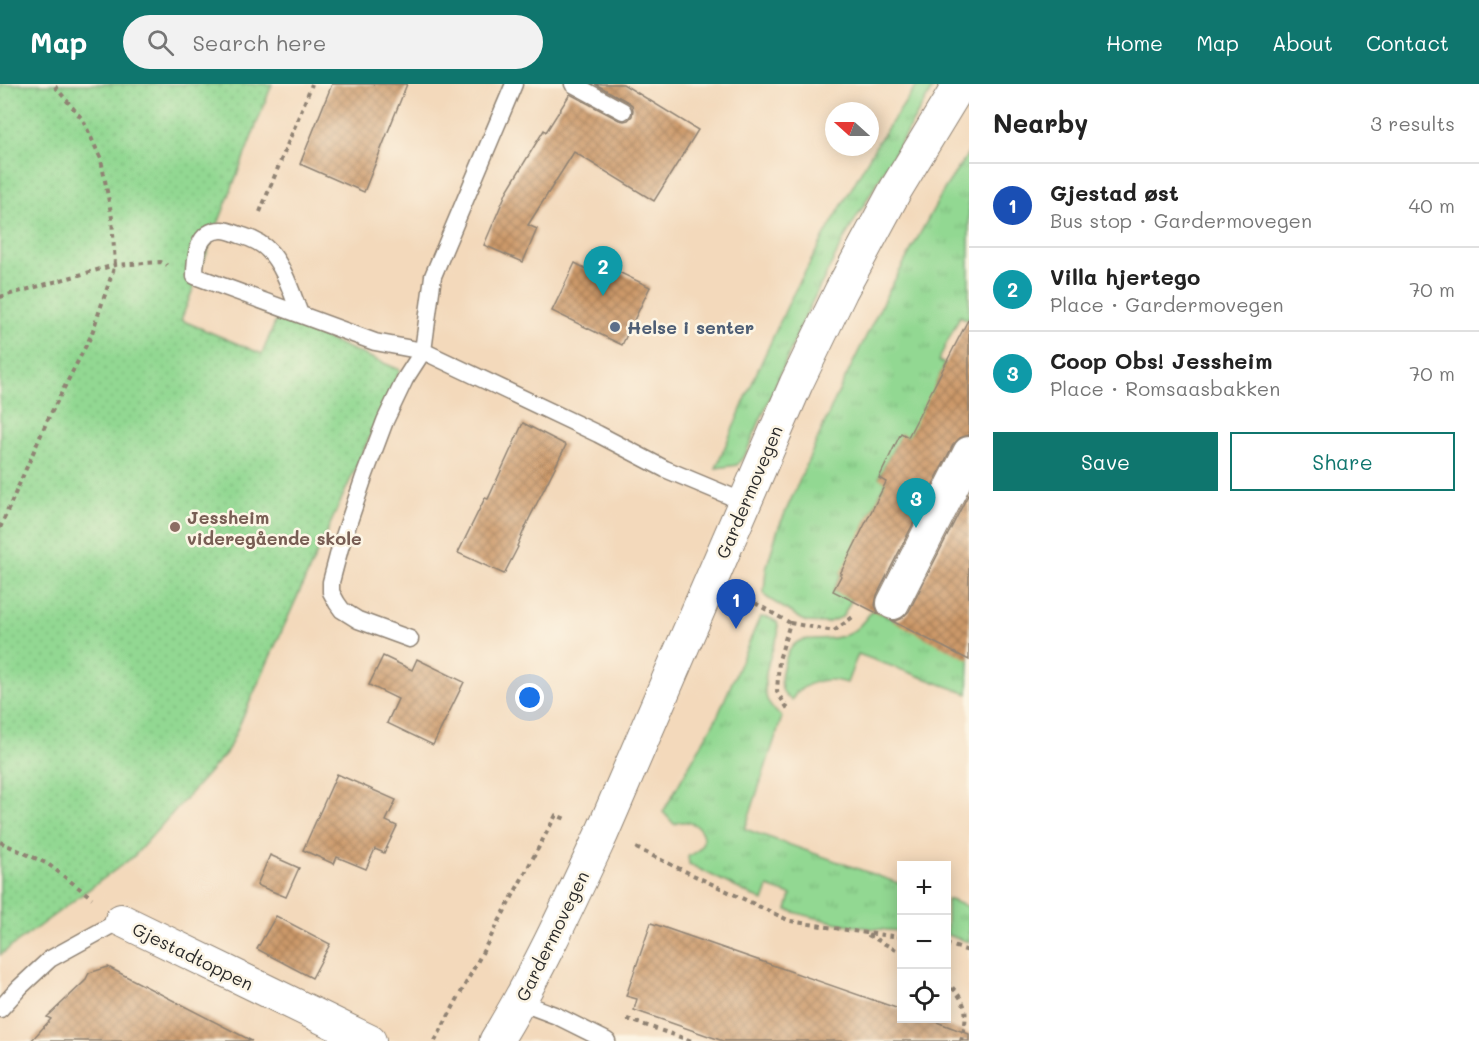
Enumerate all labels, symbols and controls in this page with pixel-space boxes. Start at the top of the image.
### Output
search box [123,15,543,69]
text: Map [30,24,87,60]
icon: search [144,26,177,59]
text: Search here [192,28,326,57]
text: Home [1106,29,1163,56]
text: Map [1196,29,1239,56]
text: About [1272,29,1333,56]
text: Contact [1366,29,1449,56]
north arrow [825,102,879,156]
text: Nearby [993,106,1088,140]
text: 3 results [1370,110,1455,136]
text: Gjestad øst [1050,178,1179,207]
text: 1 [1008,192,1017,218]
text: 40 m [1409,192,1455,218]
text: Bus stop · Gardermovegen [1050,207,1312,233]
pin: 2 [584,246,622,296]
text: Villa hjertego [1050,262,1200,291]
text: 2 [1007,276,1018,302]
text: 70 m [1409,276,1455,302]
text: Place · Gardermovegen [1050,291,1284,317]
place label: Helse i senter [627,315,754,339]
marker: Helse i senter [608,320,622,334]
text: Coop Obs! Jessheim [1050,346,1272,375]
text: 3 [1007,360,1019,386]
text: 70 m [1409,360,1455,386]
text: Place · Romsaasbakken [1050,375,1280,401]
street label: Gardermovegen [710,422,788,562]
button: Save [993,432,1218,491]
button: Share [1230,432,1455,491]
pin: 3 [896,478,936,528]
place label: Jessheim videregående skole [187,505,362,550]
marker: Jessheim videregående skole [168,520,182,534]
pin: 1 [716,580,756,629]
your location [515,683,544,712]
map controls [897,861,951,1023]
button: + [897,861,951,915]
street label: Gardermovegen [510,867,594,1005]
button: − [897,915,951,969]
street label: Gjestadtoppen [129,916,257,996]
button: locate [897,969,951,1023]

